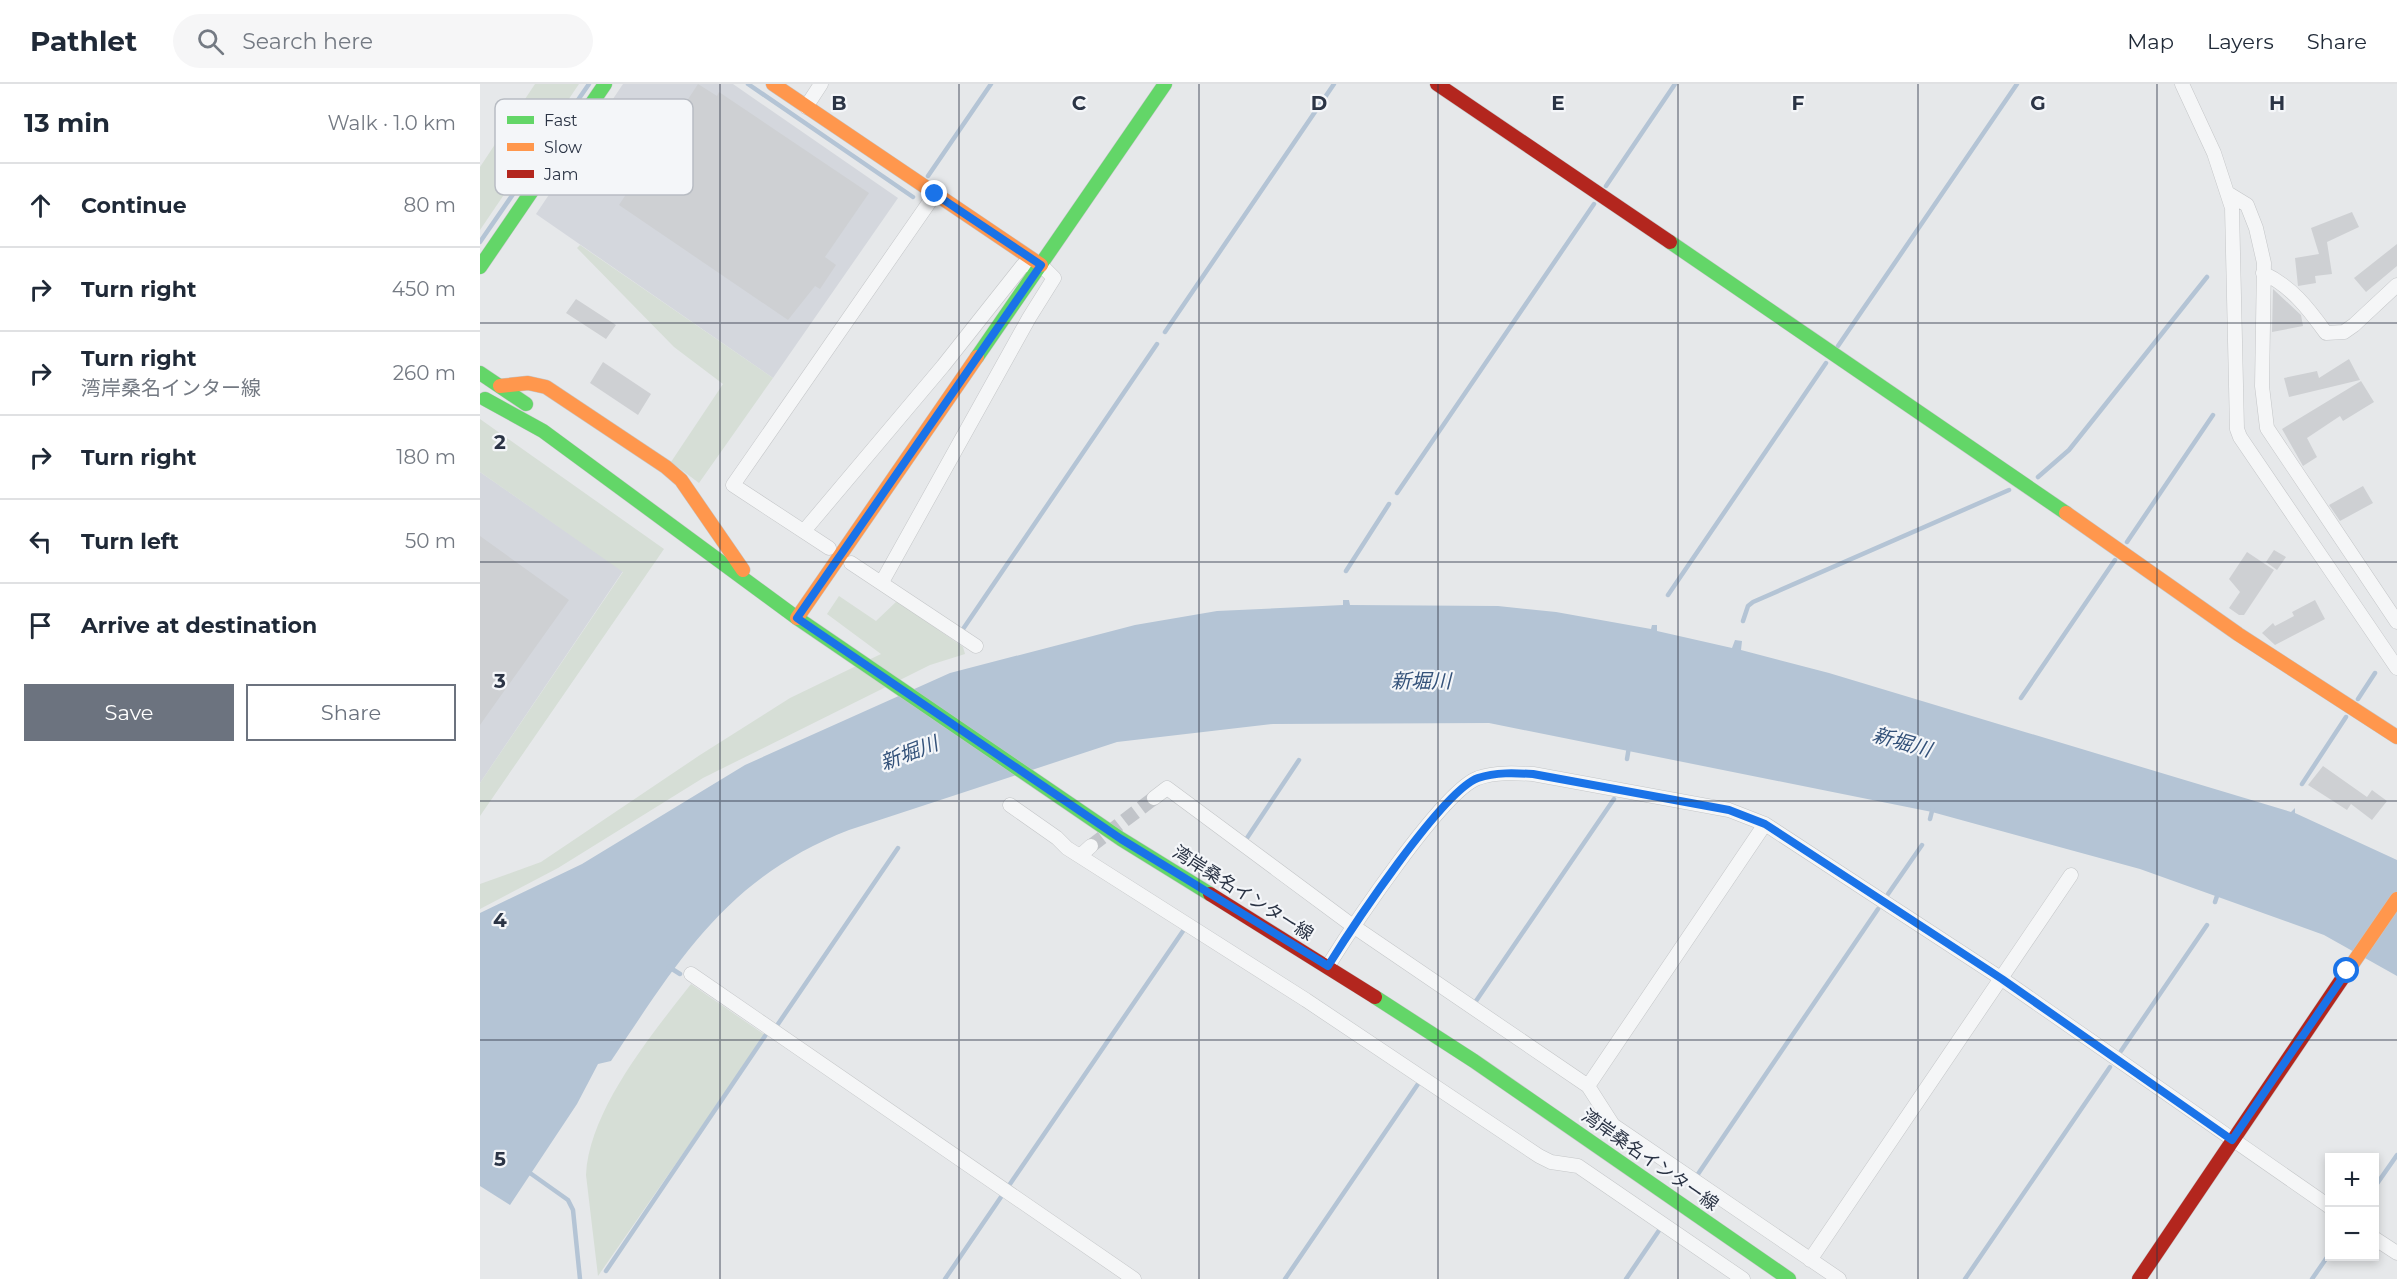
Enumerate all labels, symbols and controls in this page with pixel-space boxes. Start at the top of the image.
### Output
search box [173,14,593,68]
text: Pathlet [30,24,137,58]
icon: search [194,25,227,58]
text: Search here [242,28,373,55]
text: Map [2127,29,2174,54]
text: Layers [2207,29,2274,54]
text: Share [2307,29,2367,54]
text: B [831,91,847,115]
text: C [1072,91,1087,115]
text: D [1311,91,1327,115]
text: E [1551,91,1565,115]
text: F [1792,91,1805,115]
text: G [2030,91,2046,115]
text: H [2269,91,2285,115]
legend [495,99,693,195]
text: 13 min [24,107,110,139]
text: Walk · 1.0 km [327,111,456,135]
text: Fast [544,111,578,130]
text: Slow [544,138,582,157]
text: Jam [543,165,578,184]
route end [921,180,947,206]
icon: ahead [24,189,57,222]
text: Continue [81,192,187,219]
text: 80 m [404,193,456,217]
icon: right [24,273,57,306]
text: Turn right [81,276,196,303]
text: 450 m [392,277,456,301]
text: Turn right [81,345,196,372]
icon: right [24,357,57,390]
text: 260 m [393,361,456,385]
text: 湾岸桑名インター線 [81,376,261,400]
text: 2 [494,430,506,454]
icon: right [24,441,57,474]
text: Turn right [81,444,196,471]
text: 180 m [396,445,456,469]
icon: left [24,525,57,558]
text: Turn left [81,528,179,555]
text: 50 m [405,529,456,553]
icon: arrive [24,609,57,642]
text: Arrive at destination [81,612,317,639]
text: 3 [493,669,506,693]
water label: 新堀川 [1391,669,1453,693]
button: Save [24,684,234,741]
button: Share [246,684,456,741]
water label: 新堀川 [1870,722,1936,762]
water label: 新堀川 [877,730,943,775]
street label: 湾岸桑名インター線 [1168,841,1318,945]
text: 4 [493,908,507,932]
route start [2333,957,2359,983]
street label: 湾岸桑名インター線 [1577,1105,1723,1215]
text: 5 [494,1147,506,1171]
map controls [2325,1153,2379,1261]
button: + [2325,1153,2379,1207]
button: − [2325,1207,2379,1261]

